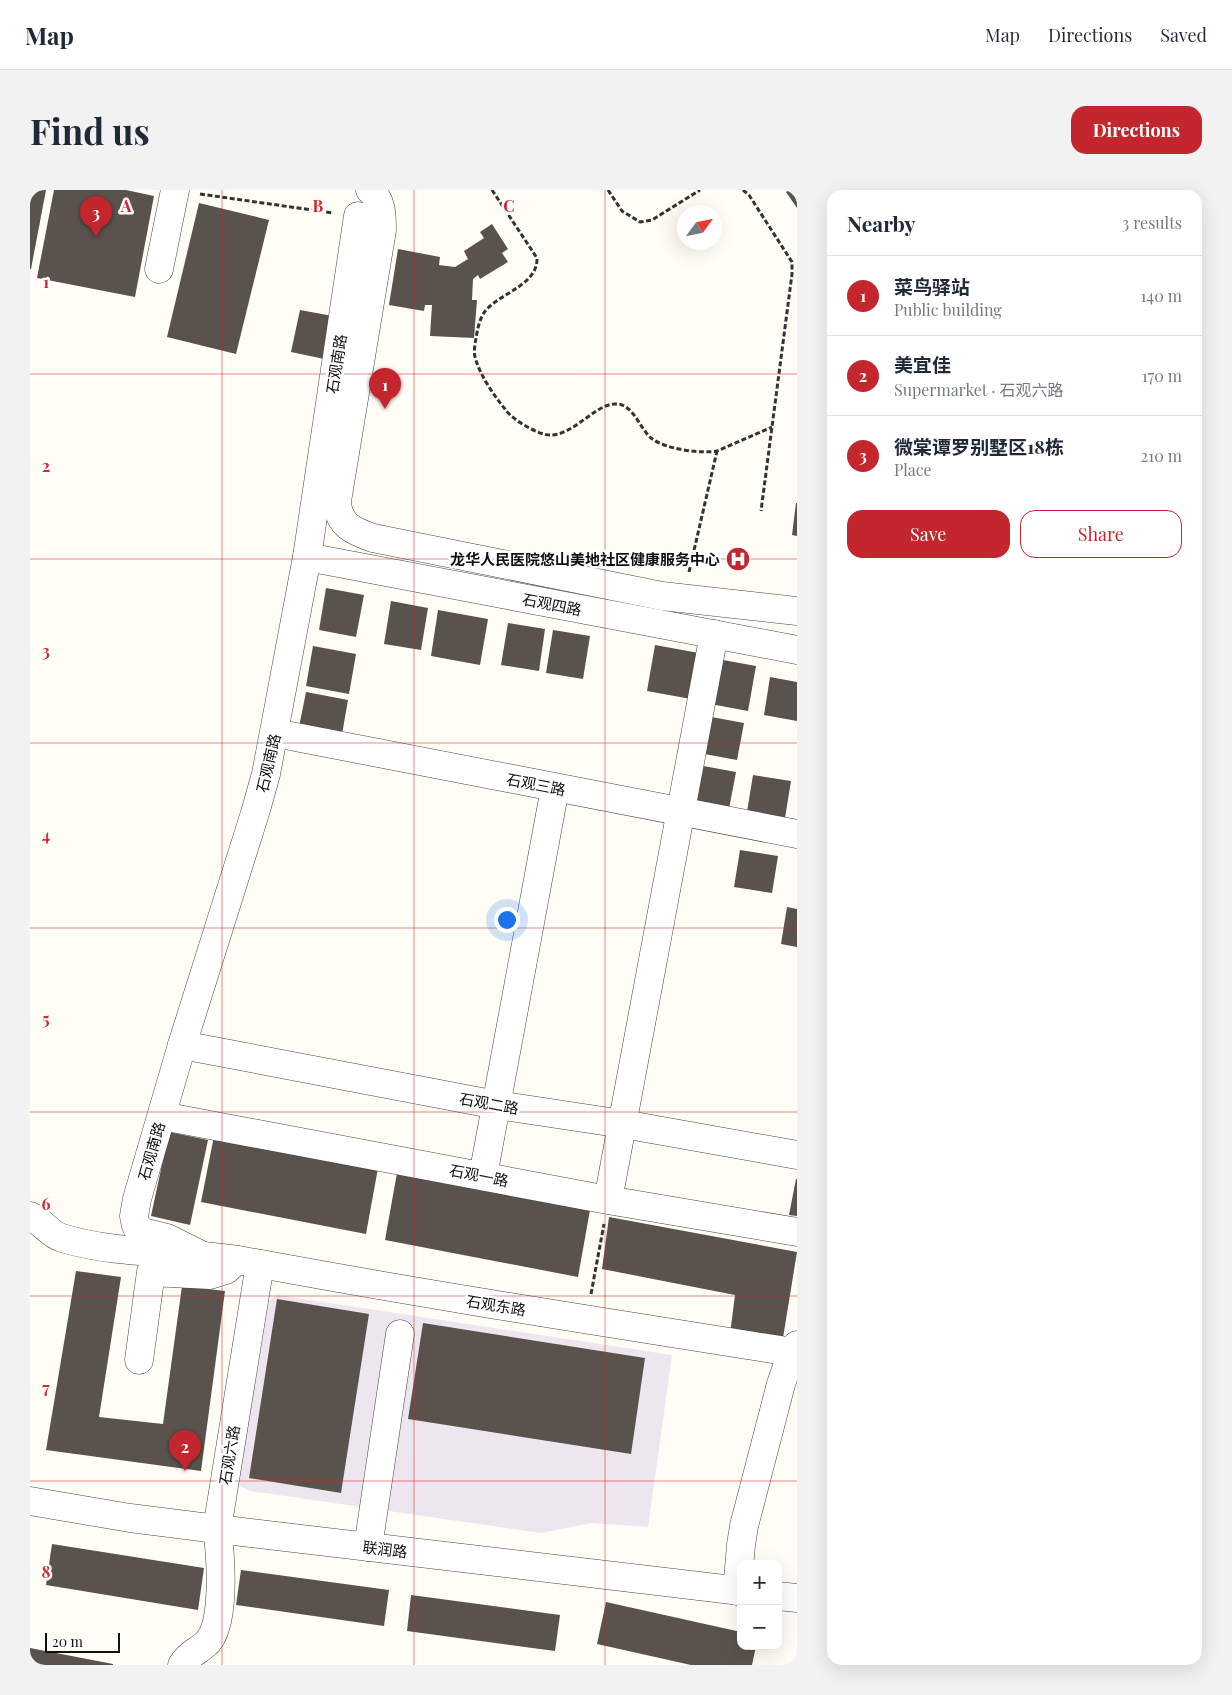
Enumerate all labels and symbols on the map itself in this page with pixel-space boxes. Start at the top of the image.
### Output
text: A [120,195,132,216]
text: B [313,195,324,216]
text: C [503,195,515,216]
pin: 3 [80,196,112,237]
north arrow [677,205,722,250]
text: 1 [43,271,49,292]
street label: 石观南路 [321,333,351,395]
pin: 1 [369,368,401,409]
text: 2 [42,455,50,476]
hospital icon: 龙华人民医院悠山美地社区健康服务中心 [725,546,751,572]
place label: 龙华人民医院悠山美地社区健康服务中心 [450,549,720,569]
street label: 石观四路 [521,588,583,620]
text: 3 [42,640,50,661]
street label: 石观南路 [252,732,284,794]
street label: 石观三路 [505,768,567,800]
text: 4 [42,824,50,845]
your location [494,907,520,933]
text: 5 [42,1008,50,1029]
street label: 石观二路 [458,1088,520,1118]
street label: 石观南路 [133,1119,169,1183]
street label: 石观一路 [448,1159,510,1191]
text: 6 [42,1193,51,1214]
street label: 石观东路 [465,1290,527,1320]
text: 7 [42,1377,50,1398]
street label: 石观六路 [214,1424,244,1486]
pin: 2 [169,1430,201,1471]
street label: 联润路 [361,1536,409,1562]
text: 8 [42,1561,51,1582]
scale bar [45,1630,120,1653]

